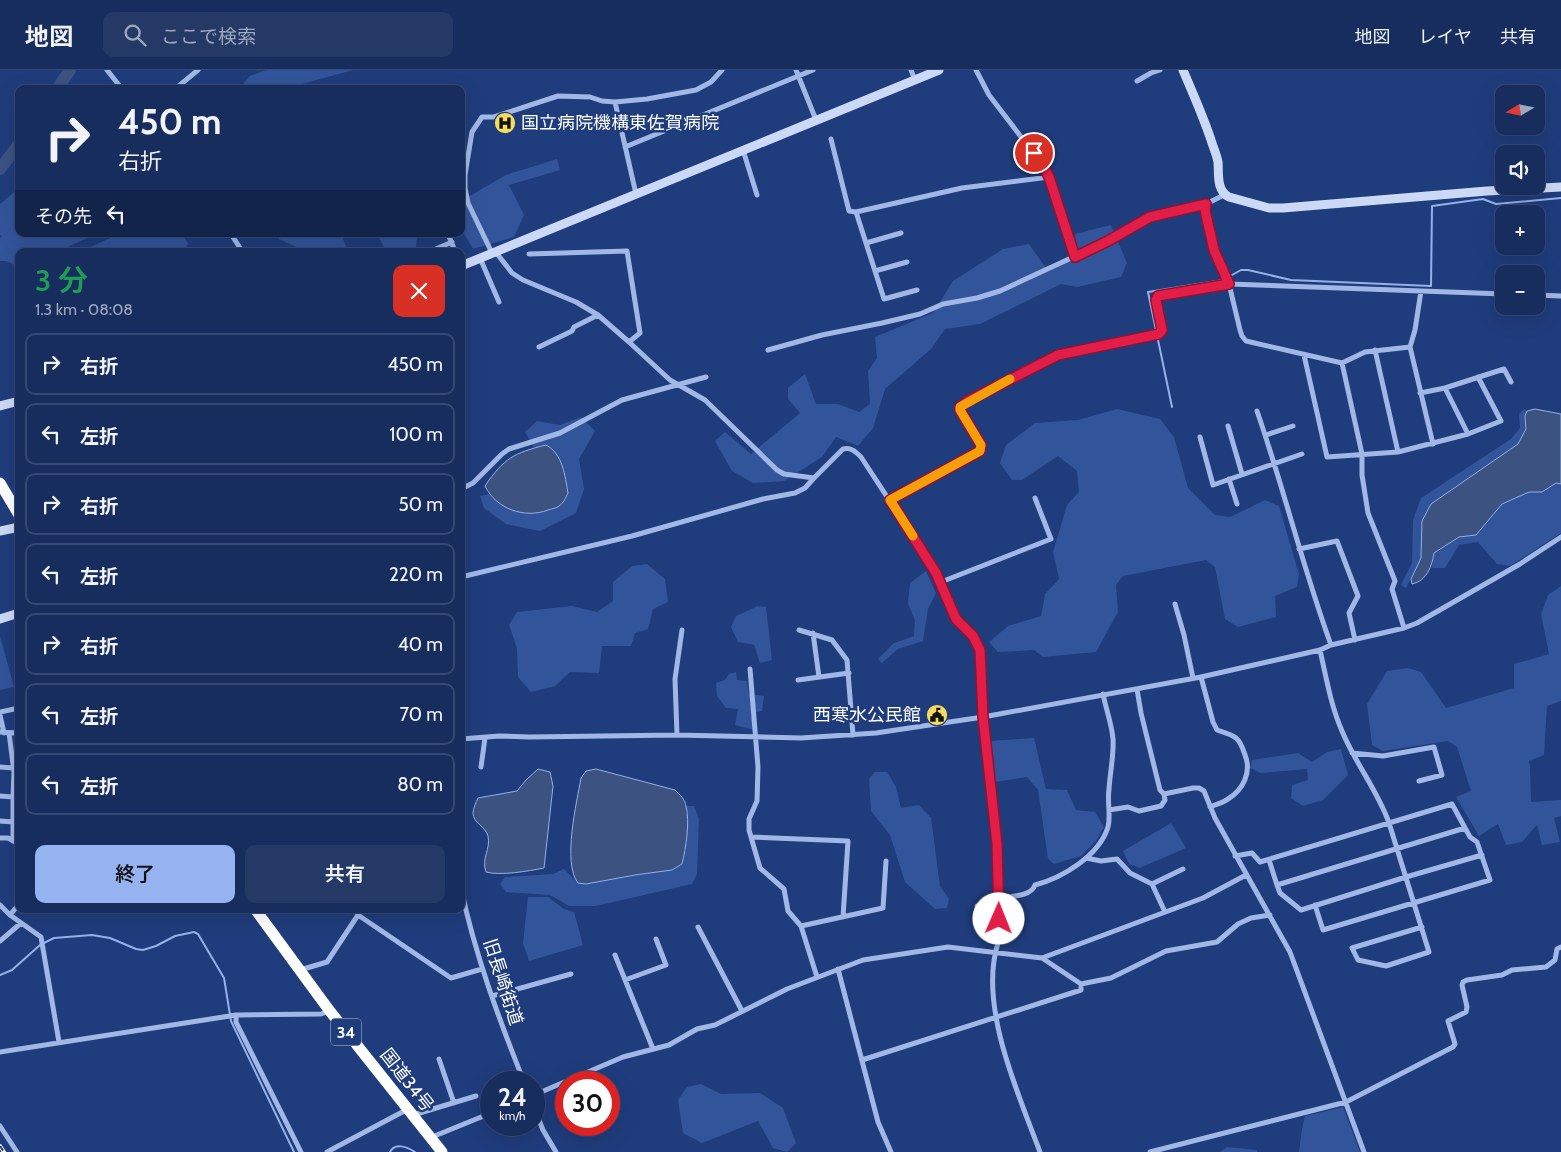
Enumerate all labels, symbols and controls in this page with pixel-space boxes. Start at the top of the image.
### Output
search box [103,12,453,57]
icon: search [121,21,149,49]
text: 地図 [25,22,73,51]
text: ここで検索 [161,25,256,48]
text: 地図 [1355,26,1391,48]
text: レイヤ [1419,26,1472,48]
text: 共有 [1500,26,1536,48]
north arrow [1495,85,1545,135]
map controls [1495,85,1545,315]
text: 450 m [118,100,222,143]
icon: right [35,105,100,170]
hospital icon: 国立病院機構東佐賀病院 [493,111,517,135]
place label: 国立病院機構東佐賀病院 [521,112,719,134]
pin [1013,132,1055,174]
icon: arrive [1020,139,1048,167]
button: sound [1495,145,1545,195]
text: 右折 [118,148,162,175]
icon: left [102,200,130,228]
text: その先 [35,205,92,228]
button: + [1495,205,1545,255]
text: 3 分 [35,262,88,299]
button: close [393,265,445,317]
button: − [1495,265,1545,315]
text: 1.3 km · 08:08 [35,300,133,319]
icon: right [37,350,65,378]
text: 450 m [388,353,443,376]
text: 右折 [80,355,118,378]
icon: left [37,420,65,448]
text: 100 m [389,423,443,446]
text: 左折 [80,425,118,448]
icon: right [37,490,65,518]
text: 50 m [399,493,443,516]
text: 右折 [80,495,118,518]
icon: left [37,560,65,588]
text: 220 m [389,563,443,586]
text: 左折 [80,565,118,588]
icon: right [37,630,65,658]
text: 40 m [398,633,443,656]
text: 右折 [80,635,118,658]
icon: left [37,700,65,728]
text: 70 m [399,703,443,726]
public building icon: 西寒水公民館 [925,703,949,727]
place label: 西寒水公民館 [813,704,921,726]
text: 左折 [80,705,118,728]
icon: left [37,770,65,798]
text: 80 m [397,773,443,796]
text: 左折 [80,775,118,798]
button: 終了 [35,845,235,903]
button: 共有 [245,845,445,903]
position arrow [972,892,1024,944]
street label: 旧長崎街道 [479,936,527,1028]
road number: 34 [331,1019,361,1046]
street label: 国道34号 [376,1044,438,1116]
speed limit sign: 30 [555,1071,620,1136]
text: 24 [498,1082,527,1112]
text: km/h [499,1108,526,1123]

